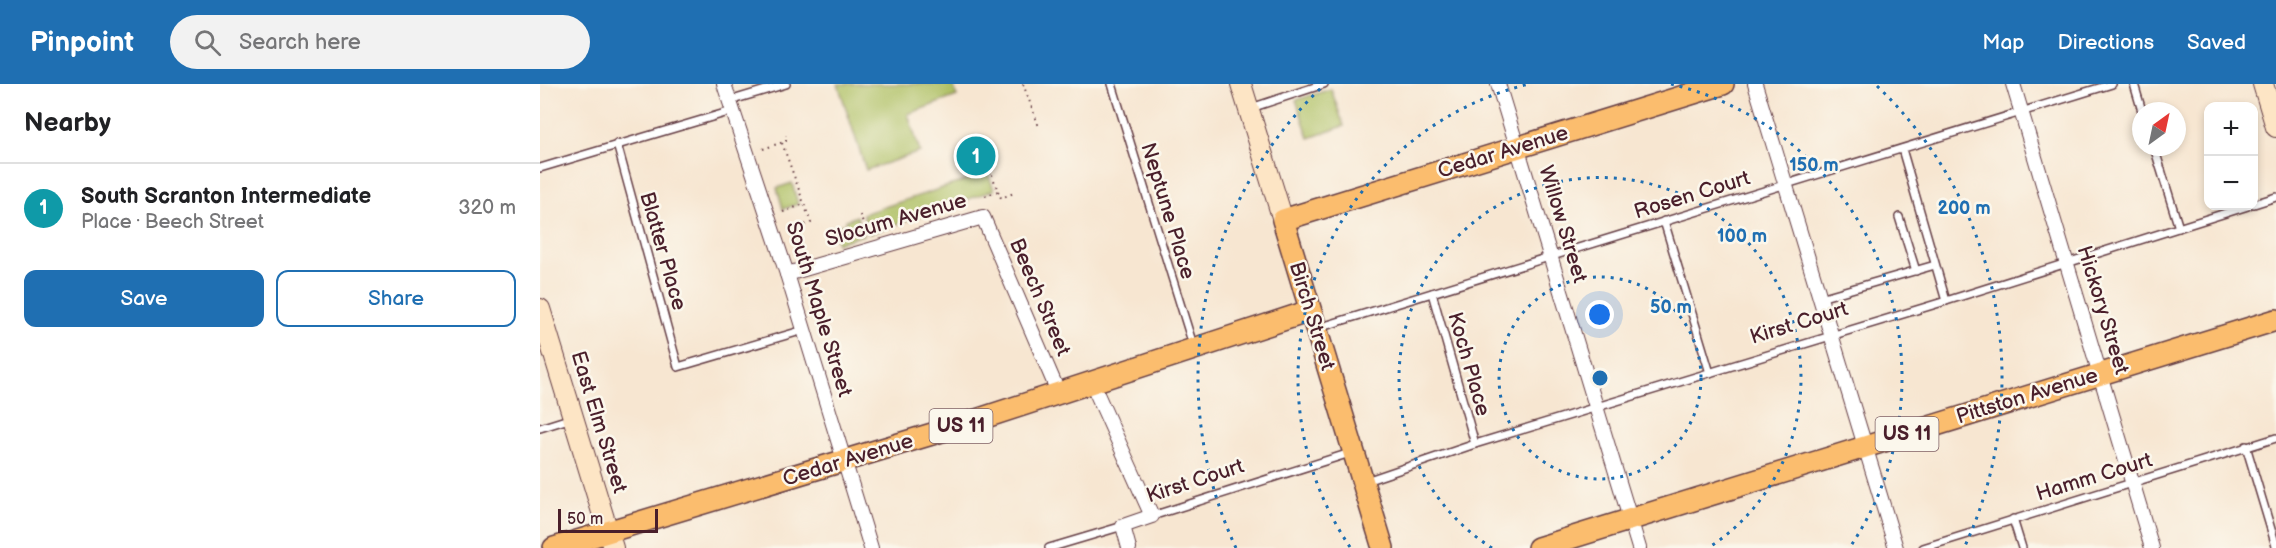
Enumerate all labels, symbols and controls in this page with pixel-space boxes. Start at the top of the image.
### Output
search box [170,15,590,69]
text: Pinpoint [30,26,134,59]
icon: search [191,26,224,59]
text: Search here [239,29,361,56]
text: Map [1982,30,2025,55]
text: Directions [2058,30,2154,55]
text: Saved [2187,30,2246,55]
north arrow [2132,102,2186,156]
map controls [2204,102,2258,210]
button: + [2204,102,2258,156]
text: Nearby [24,108,111,139]
street label: Cedar Avenue [1435,120,1571,184]
pin: 1 [956,134,996,178]
street label: Neptune Place [1135,140,1201,282]
text: 150 m [1789,155,1839,176]
button: − [2204,156,2258,210]
street label: Willow Street [1533,162,1593,286]
street label: Rosen Court [1631,165,1753,224]
text: South Scranton Intermediate [81,183,371,210]
street label: Slocum Avenue [823,188,969,252]
street label: Blatter Place [634,189,692,313]
text: 1 [39,196,48,220]
text: 320 m [458,196,516,220]
text: 200 m [1937,198,1991,219]
text: Place · Beech Street [81,210,264,234]
street label: South Maple Street [780,218,858,400]
text: 100 m [1717,226,1767,247]
street label: Beech Street [1004,235,1076,360]
street label: Hickory Street [2072,243,2135,378]
street label: Birch Street [1284,259,1341,374]
button: Save [24,270,264,327]
button: Share [276,270,516,327]
street label: Kirst Court [1747,296,1852,350]
text: 50 m [1650,297,1692,318]
your location [1585,300,1614,329]
street label: Koch Place [1442,309,1496,419]
street label: East Elm Street [566,348,633,496]
street label: Pittston Avenue [1953,363,2101,429]
centre of rings [1590,368,1610,388]
road number: US 11 [930,409,992,443]
road number: US 11 [1876,417,1938,451]
street label: Cedar Avenue [780,428,916,492]
street label: Hamm Court [2033,447,2156,507]
street label: Kirst Court [1143,453,1247,509]
scale bar [558,506,658,534]
text: 50 m [567,510,603,529]

